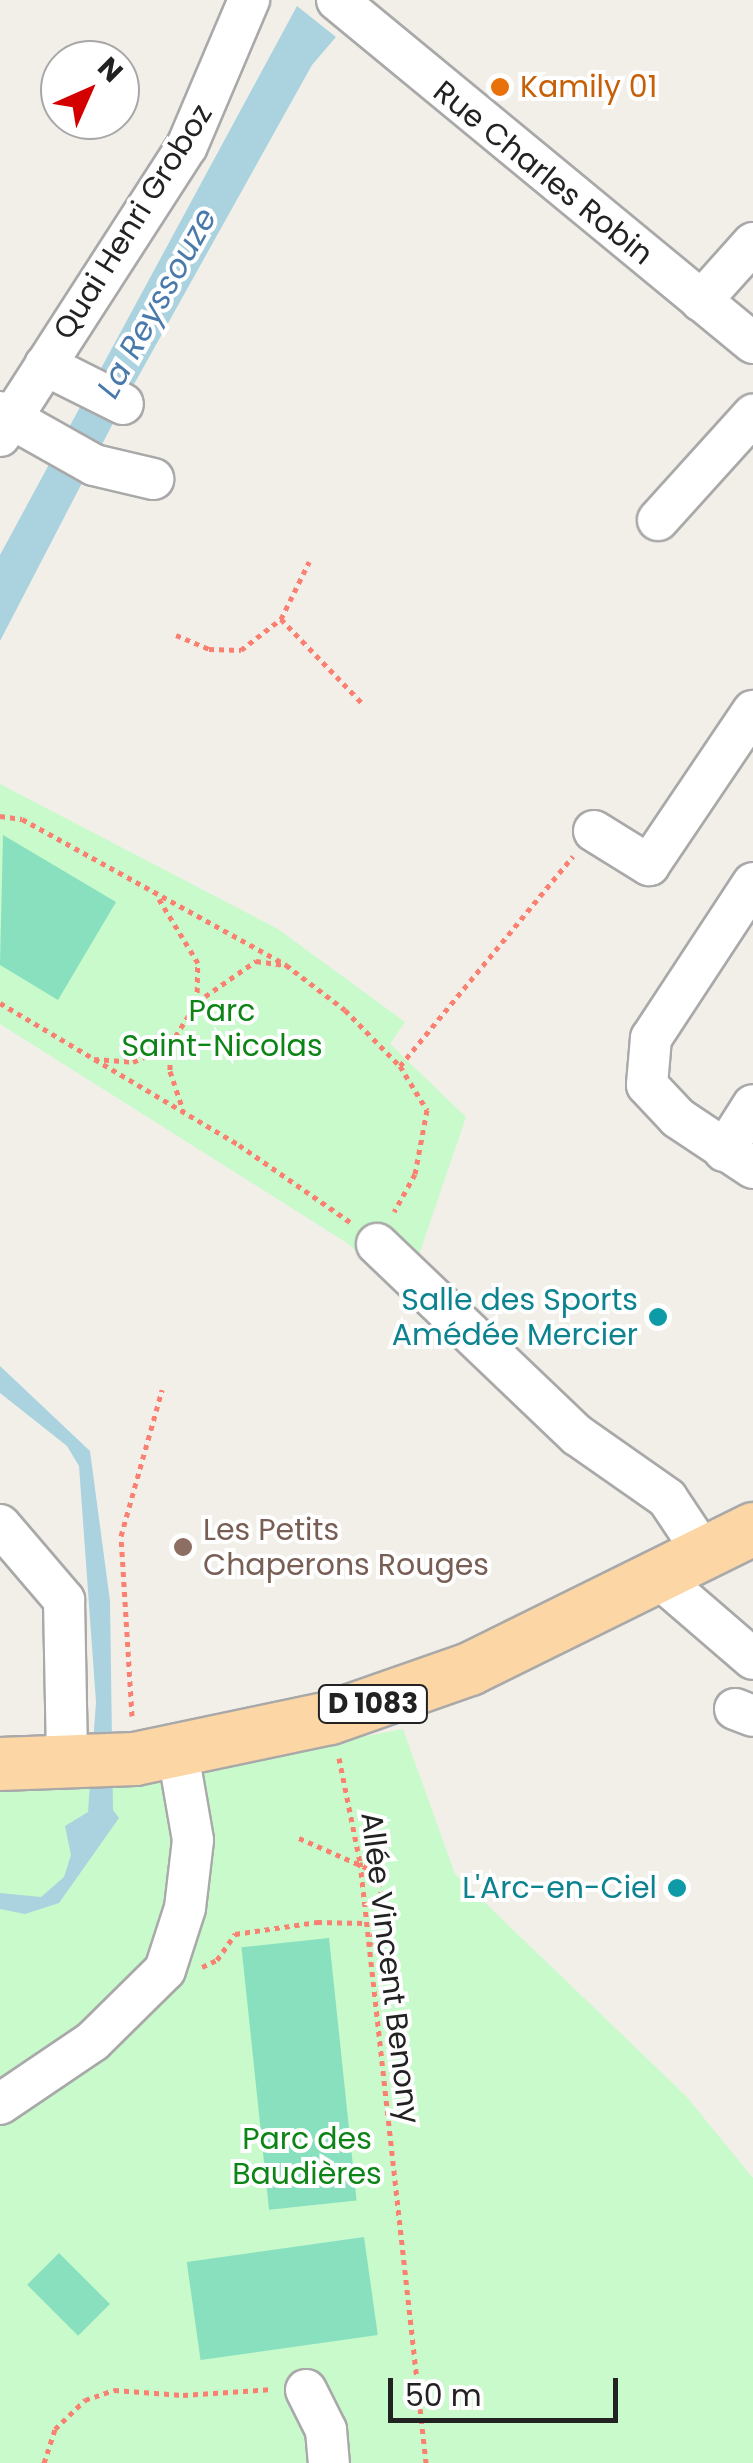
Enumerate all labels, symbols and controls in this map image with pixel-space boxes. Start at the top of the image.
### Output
north arrow [40,40,140,140]
text: N [89,49,131,91]
place label: Kamily 01 [520,69,657,105]
street label: Rue Charles Robin [426,73,660,273]
marker: Kamily 01 [489,76,511,98]
street label: Quai Henri Groboz [46,98,220,346]
water label: La Reyssouze [89,201,225,405]
park label: Parc Saint-Nicolas [121,993,323,1064]
place label: Salle des Sports Amédée Mercier [392,1282,638,1352]
marker: Salle des Sports Amédée Mercier [647,1306,669,1328]
place label: Les Petits Chaperons Rouges [203,1512,489,1582]
marker: Les Petits Chaperons Rouges [172,1536,194,1558]
road number: D 1083 [316,1681,430,1727]
street label: Allée Vincent Benony [353,1810,427,2126]
place label: L'Arc-en-Ciel [462,1870,657,1906]
marker: L'Arc-en-Ciel [666,1877,688,1899]
park label: Parc des Baudières [232,2121,382,2192]
scale bar [393,2358,623,2420]
text: 50 m [405,2374,482,2417]

